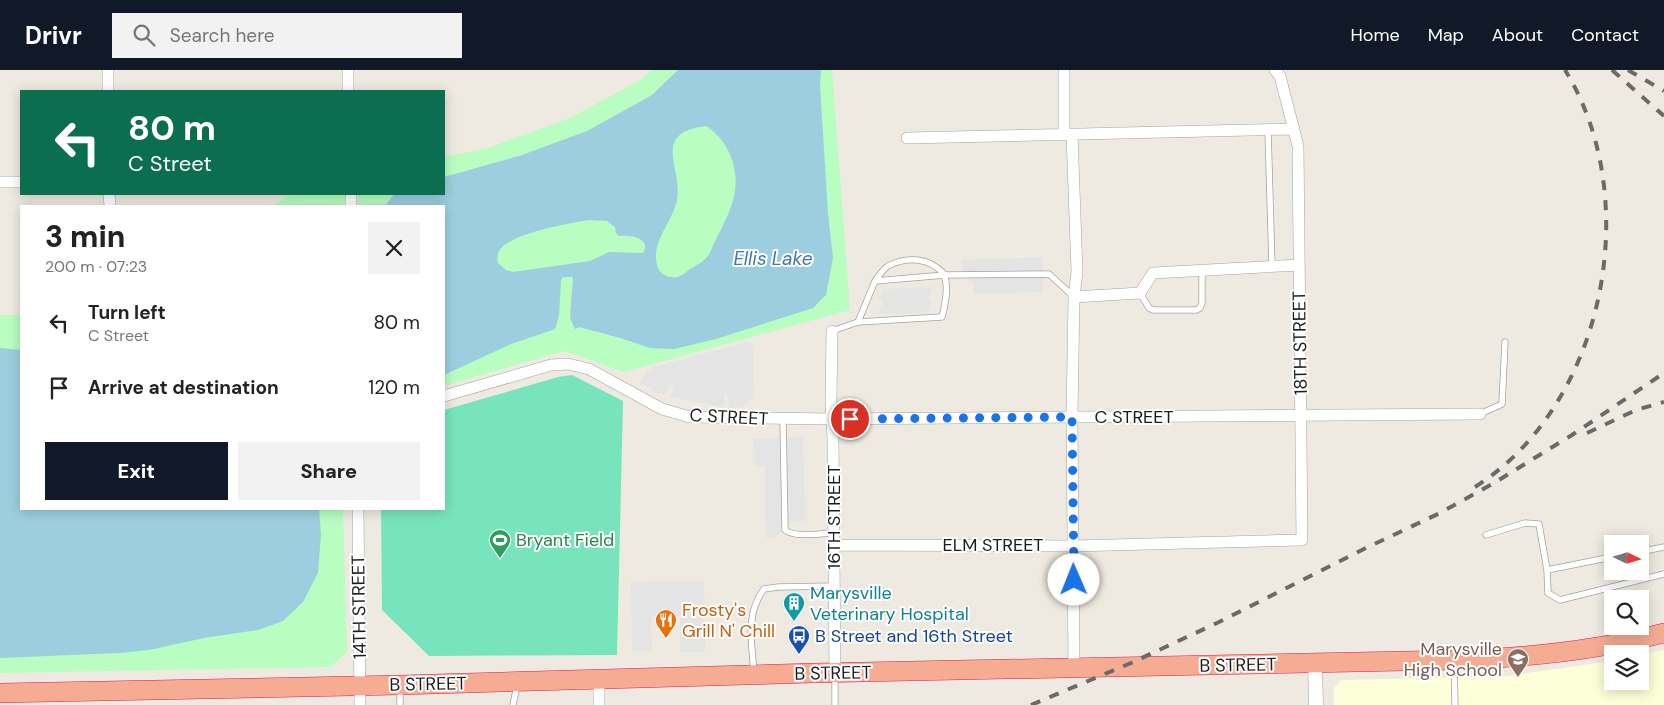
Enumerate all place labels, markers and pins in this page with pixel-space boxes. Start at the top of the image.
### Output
pin [829,398,871,440]
sports icon: Bryant Field [488,528,512,559]
place label: Bryant Field [516,528,614,552]
place label: Marysville Veterinary Hospital [810,581,969,626]
building icon: Marysville Veterinary Hospital [782,591,806,622]
place label: Frosty's Grill N' Chill [682,598,775,643]
restaurant icon: Frosty's Grill N' Chill [654,608,678,639]
bus stop icon: B Street and 16th Street [787,624,811,655]
place label: B Street and 16th Street [815,624,1013,648]
place label: Marysville High School [1404,637,1502,682]
school or university icon: Marysville High School [1506,647,1530,678]

